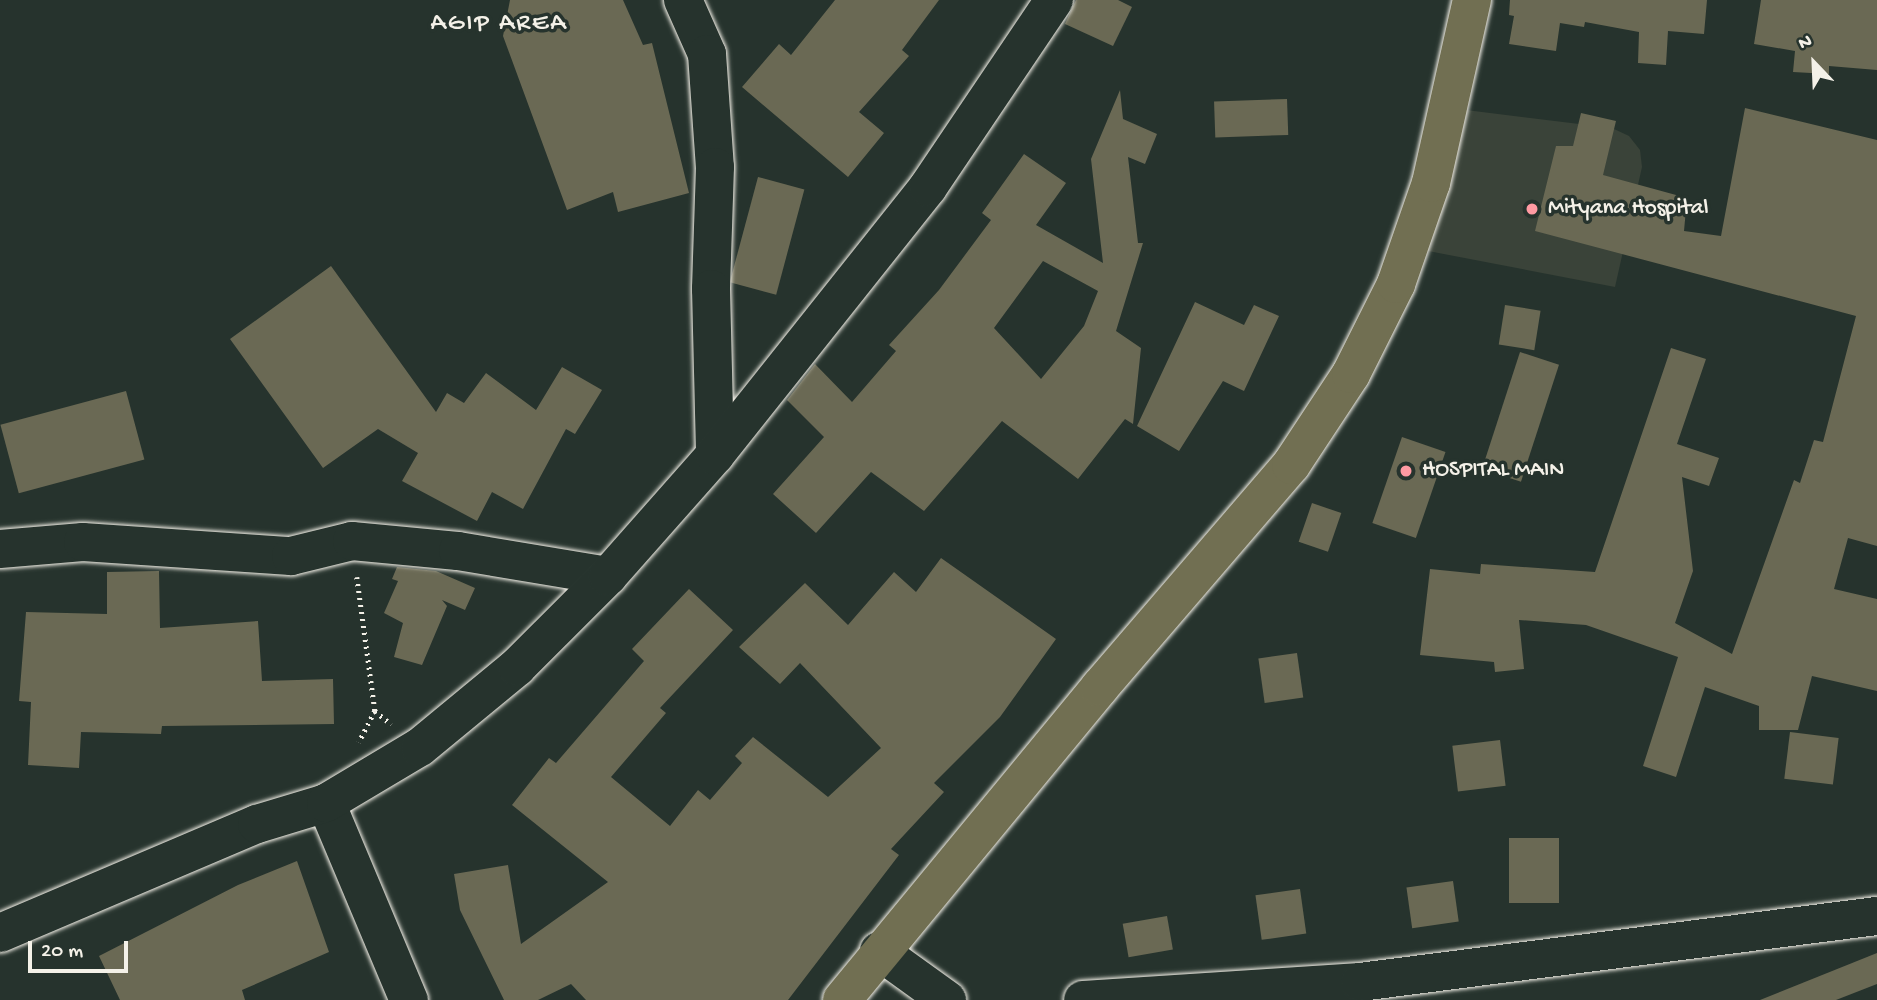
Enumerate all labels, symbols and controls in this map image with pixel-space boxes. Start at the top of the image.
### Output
district label: AGIP AREA [432,9,566,41]
north arrow [1779,28,1849,98]
text: N [1795,30,1816,56]
place label: Mityana Hospital [1548,195,1709,223]
marker: Mityana Hospital [1522,199,1542,219]
place label: HOSPITAL MAIN [1422,457,1564,485]
marker: HOSPITAL MAIN [1396,461,1416,481]
scale bar [32,926,131,970]
text: 20 m [41,940,83,965]

